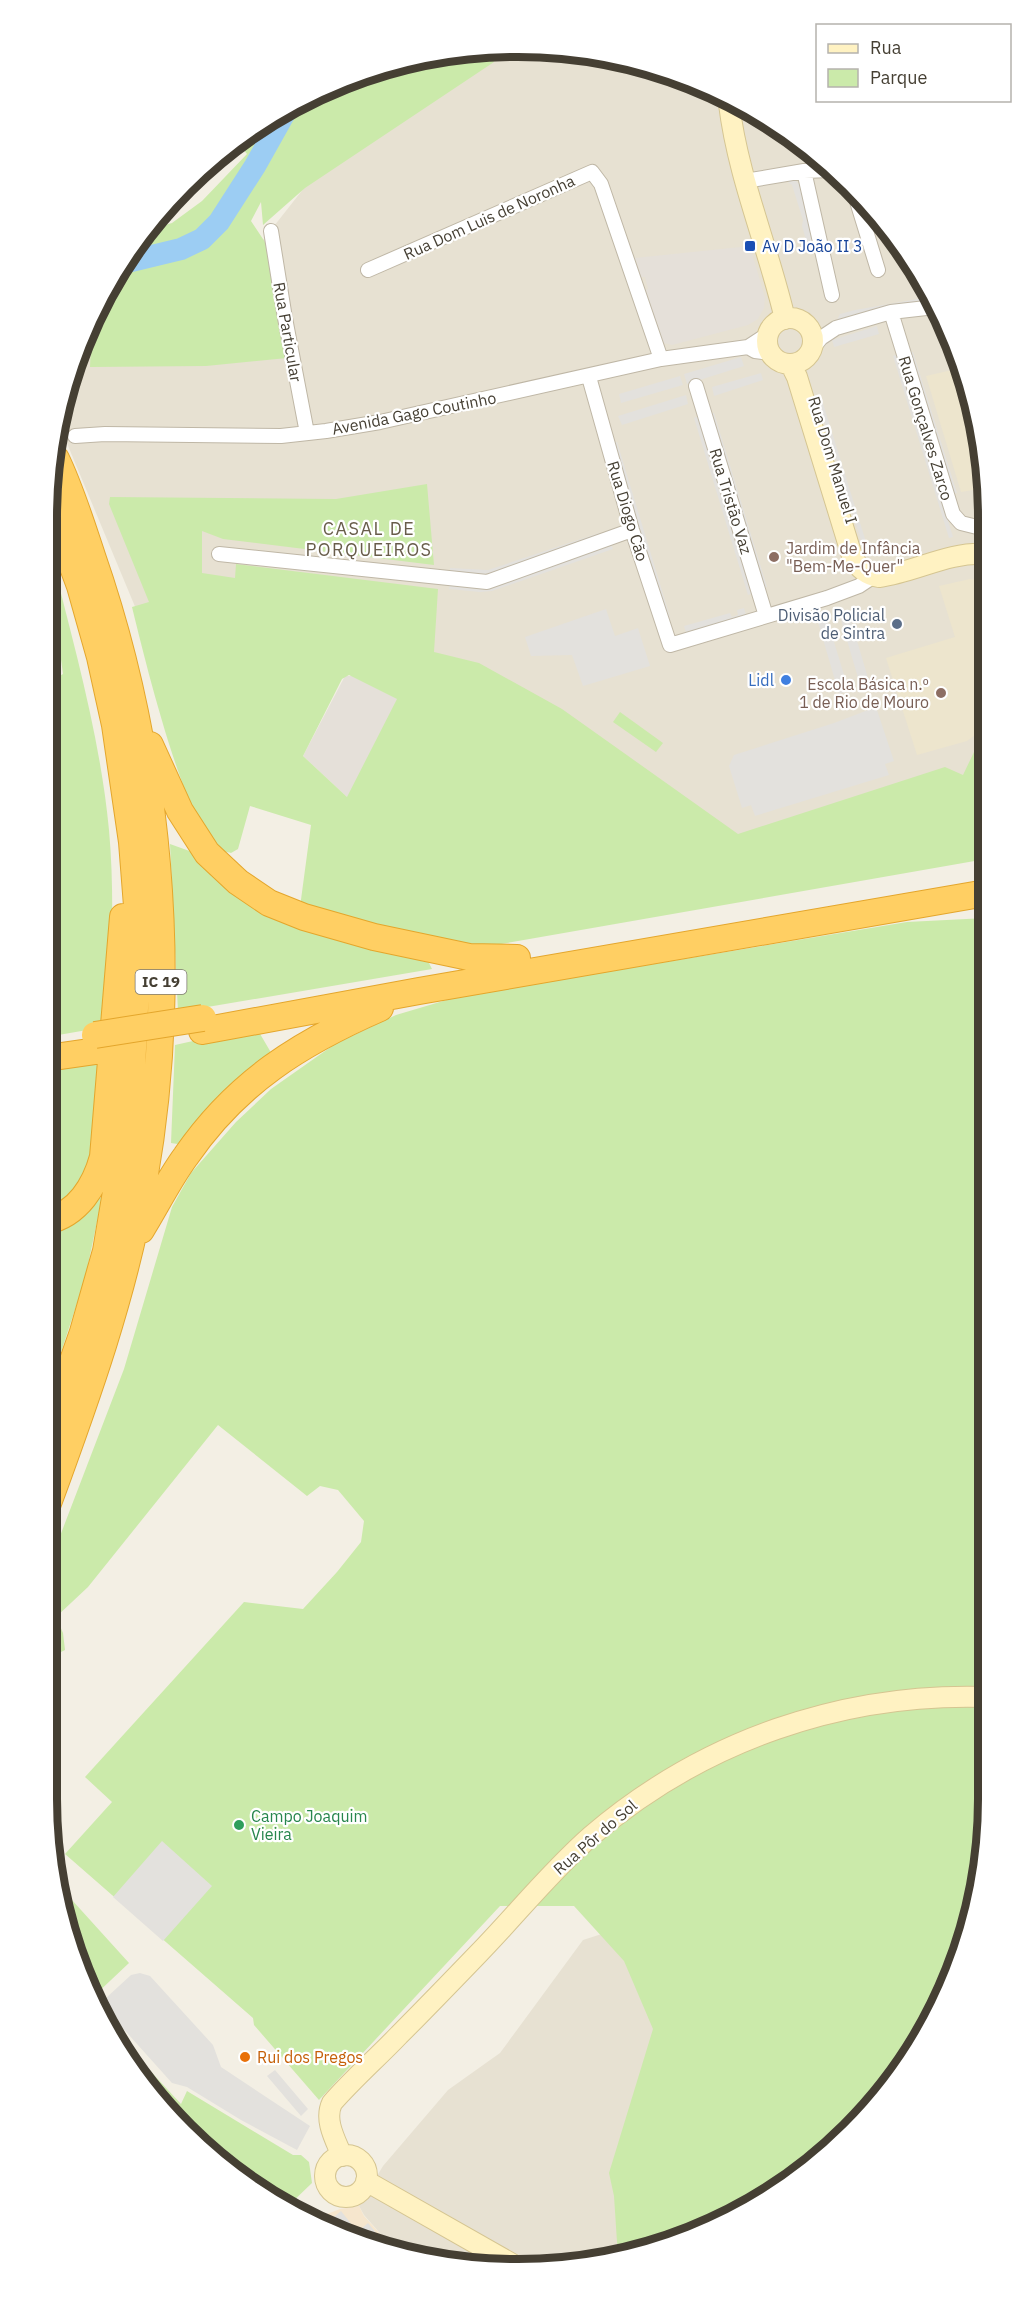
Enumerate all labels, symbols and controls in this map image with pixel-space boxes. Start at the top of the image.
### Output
legend [816,24,1011,102]
text: Rua [870,36,902,59]
text: Parque [870,66,928,89]
street label: Rua Dom Luis de Noronha [400,170,578,264]
place label: Av D João II 3 [762,236,863,256]
marker: Av D João II 3 [743,239,757,253]
street label: Rua Particular [269,280,307,384]
street label: Rua Gonçalves Zarco [894,353,958,503]
street label: Avenida Gago Coutinho [330,387,498,439]
street label: Rua Dom Manuel I [804,394,862,526]
street label: Rua Tristão Vaz [705,446,757,556]
street label: Rua Diogo Cão [603,458,653,564]
district label: CASAL DE PORQUEIROS [305,517,433,561]
place label: Jardim de Infância "Bem-Me-Quer" [786,538,921,576]
marker: Jardim de Infância "Bem-Me-Quer" [767,550,781,564]
place label: Divisão Policial de Sintra [778,605,885,643]
marker: Divisão Policial de Sintra [890,617,904,631]
place label: Lidl [748,670,774,690]
marker: Lidl [779,673,793,687]
place label: Escola Básica n.º 1 de Rio de Mouro [799,674,929,712]
marker: Escola Básica n.º 1 de Rio de Mouro [934,686,948,700]
road number: IC 19 [136,970,186,994]
street label: Rua Pôr do Sol [549,1795,641,1879]
place label: Campo Joaquim Vieira [251,1806,367,1844]
marker: Campo Joaquim Vieira [232,1818,246,1832]
place label: Rui dos Pregos [257,2047,363,2067]
marker: Rui dos Pregos [238,2050,252,2064]

